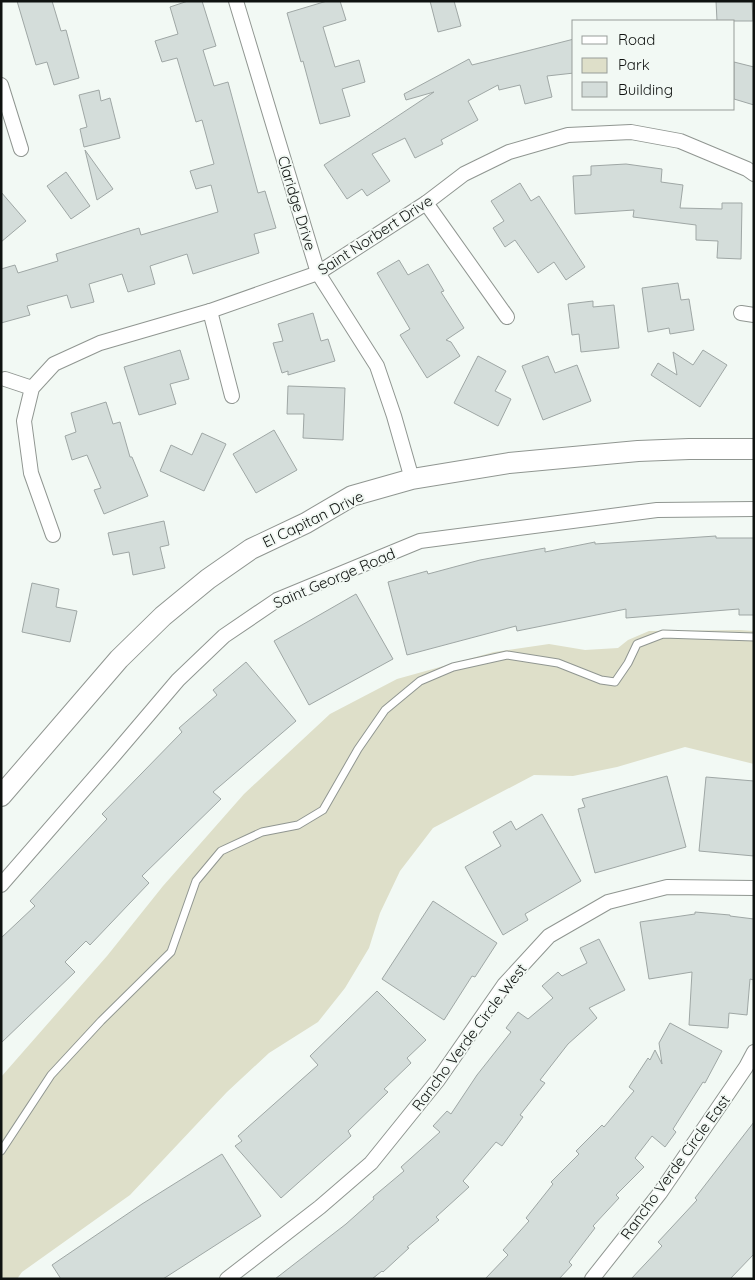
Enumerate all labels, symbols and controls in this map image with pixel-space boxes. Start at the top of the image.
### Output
legend [572,20,735,110]
text: Road [618,30,655,49]
text: Park [618,55,650,74]
text: Building [618,80,673,99]
street label: Claridge Drive [274,153,320,253]
street label: Saint Norbert Drive [314,191,436,279]
street label: El Capitan Drive [259,486,367,552]
street label: Saint George Road [270,544,398,612]
street label: Rancho Verde Circle West [407,960,531,1114]
street label: Rancho Verde Circle East [616,1091,734,1243]

